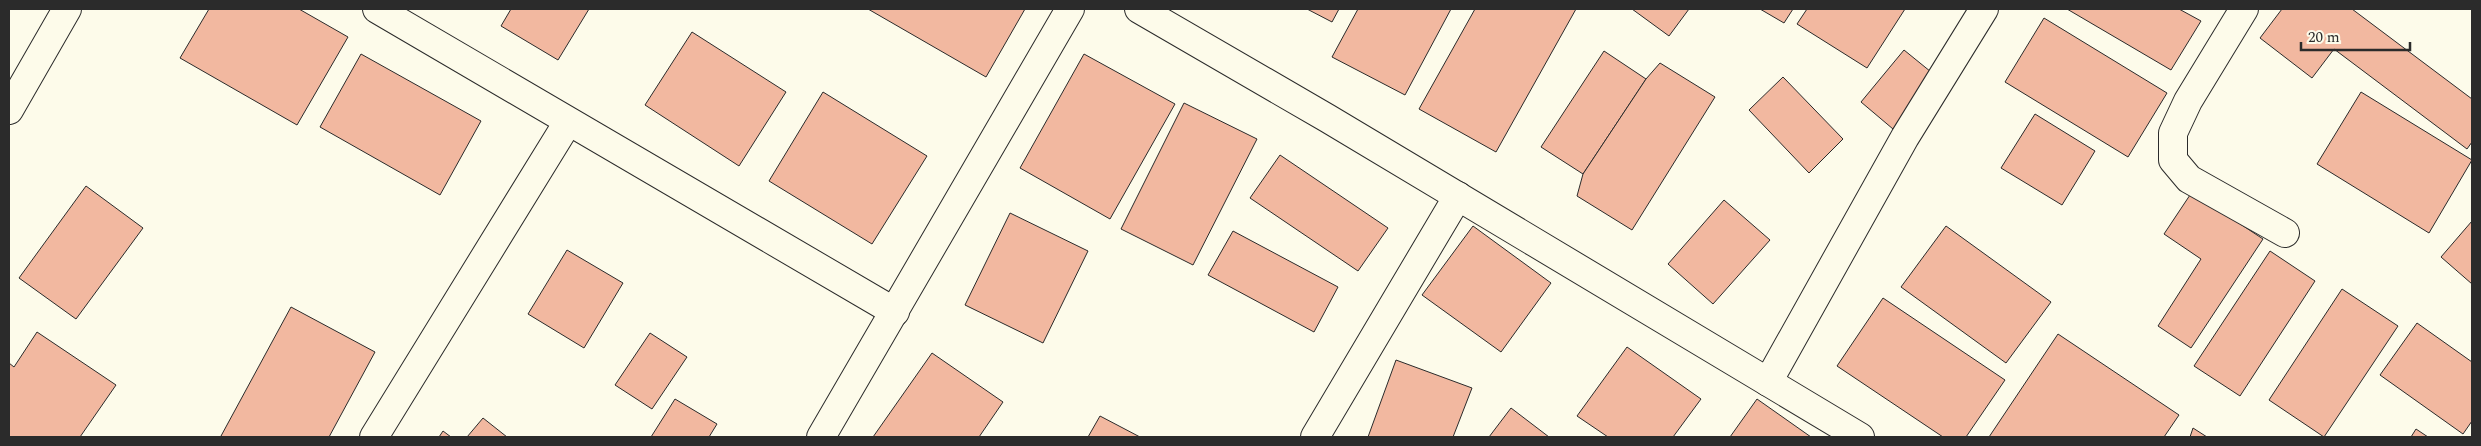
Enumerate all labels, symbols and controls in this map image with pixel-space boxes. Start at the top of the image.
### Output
scale bar [2301,20,2410,52]
text: 20 m [2308,26,2340,49]

